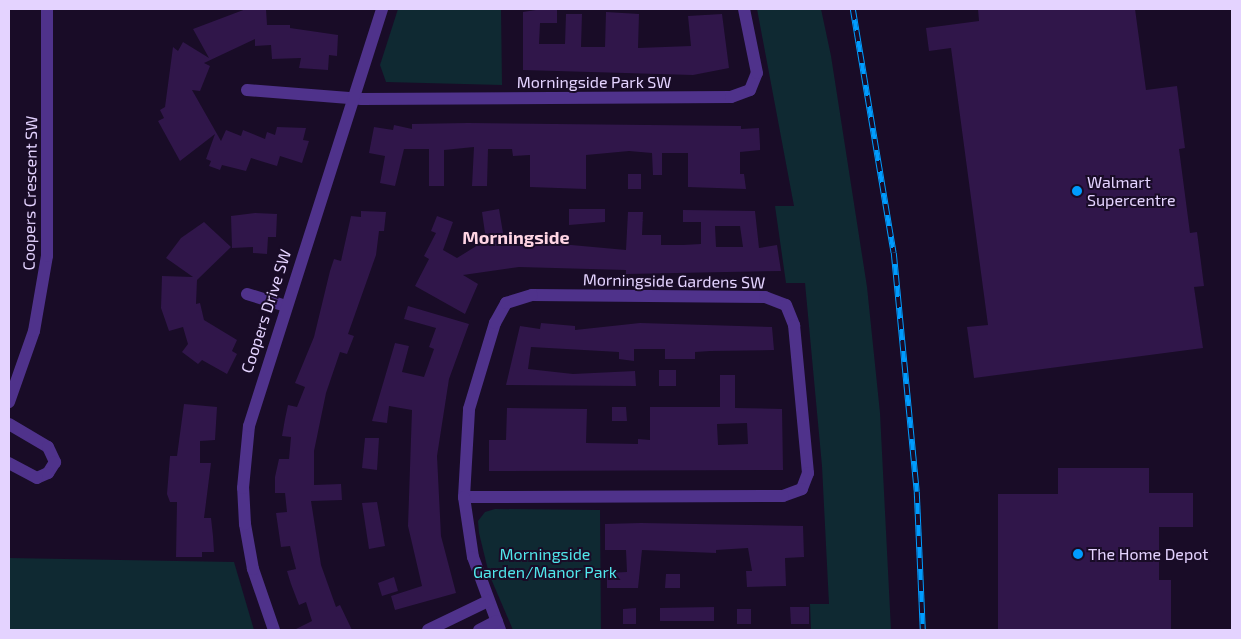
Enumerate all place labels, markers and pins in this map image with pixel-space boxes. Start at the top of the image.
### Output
place label: Walmart Supercentre [1087,172,1176,210]
marker: Walmart Supercentre [1071,185,1083,197]
place label: The Home Depot [1088,544,1208,564]
marker: The Home Depot [1072,548,1084,560]

